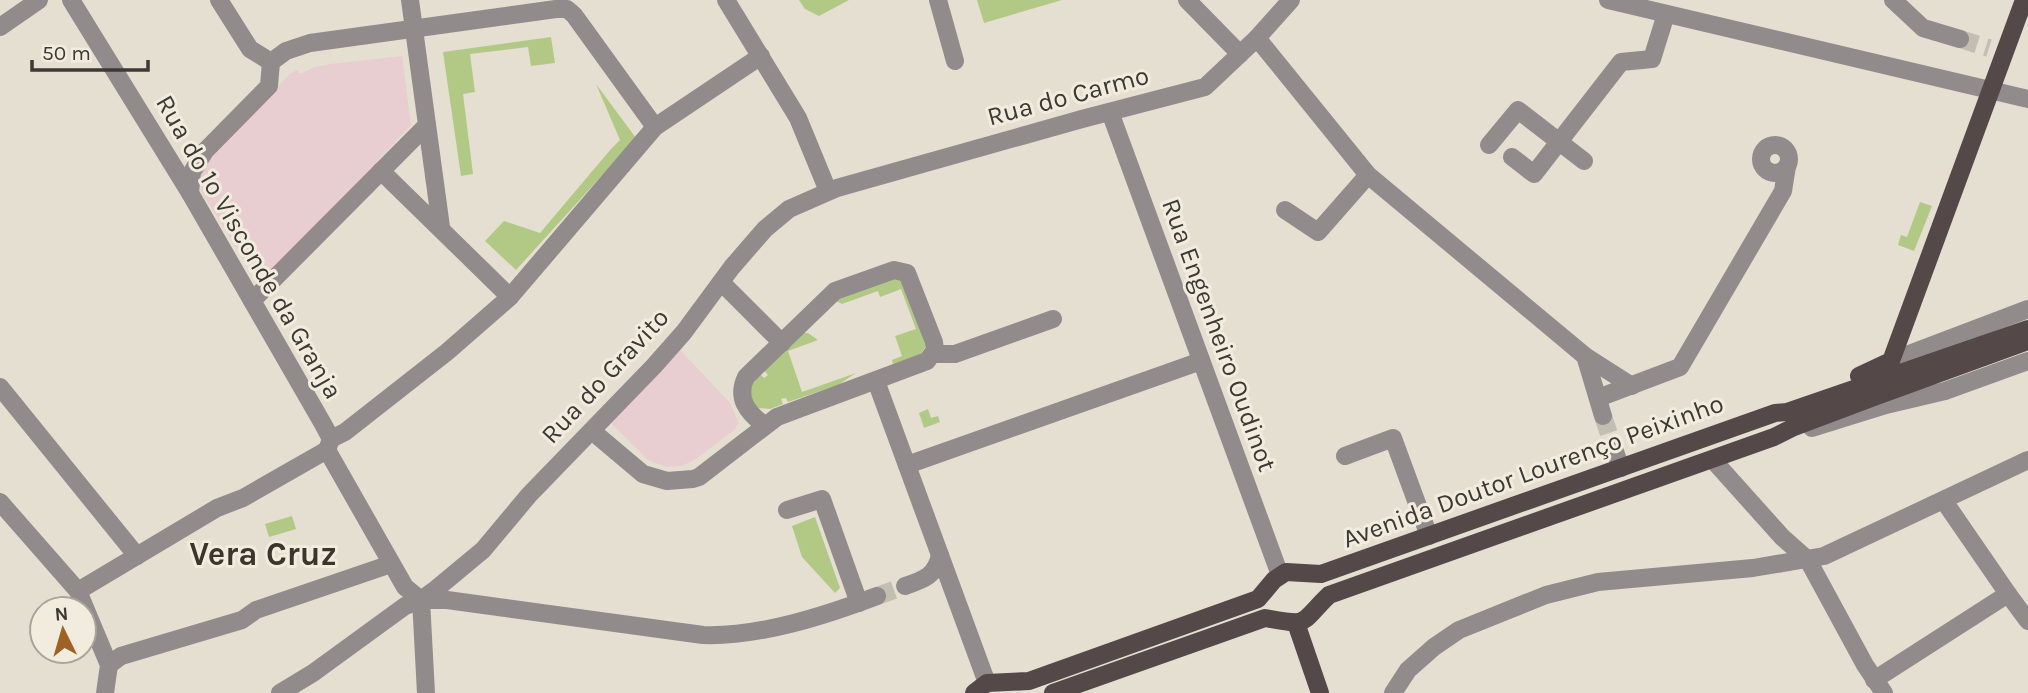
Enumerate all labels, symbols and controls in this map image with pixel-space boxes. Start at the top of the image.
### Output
scale bar [32,28,147,72]
text: 50 m [42,41,91,65]
street label: Rua do Carmo [984,60,1152,132]
street label: Rua do 1º Visconde da Granja [149,90,349,404]
street label: Rua Engenheiro Oudinot [1155,194,1283,476]
street label: Rua do Gravito [535,302,675,450]
street label: Avenida Doutor Lourenço Peixinho [1338,387,1728,555]
district label: Vera Cruz [189,535,337,573]
north arrow [28,595,98,665]
text: N [54,603,69,626]

